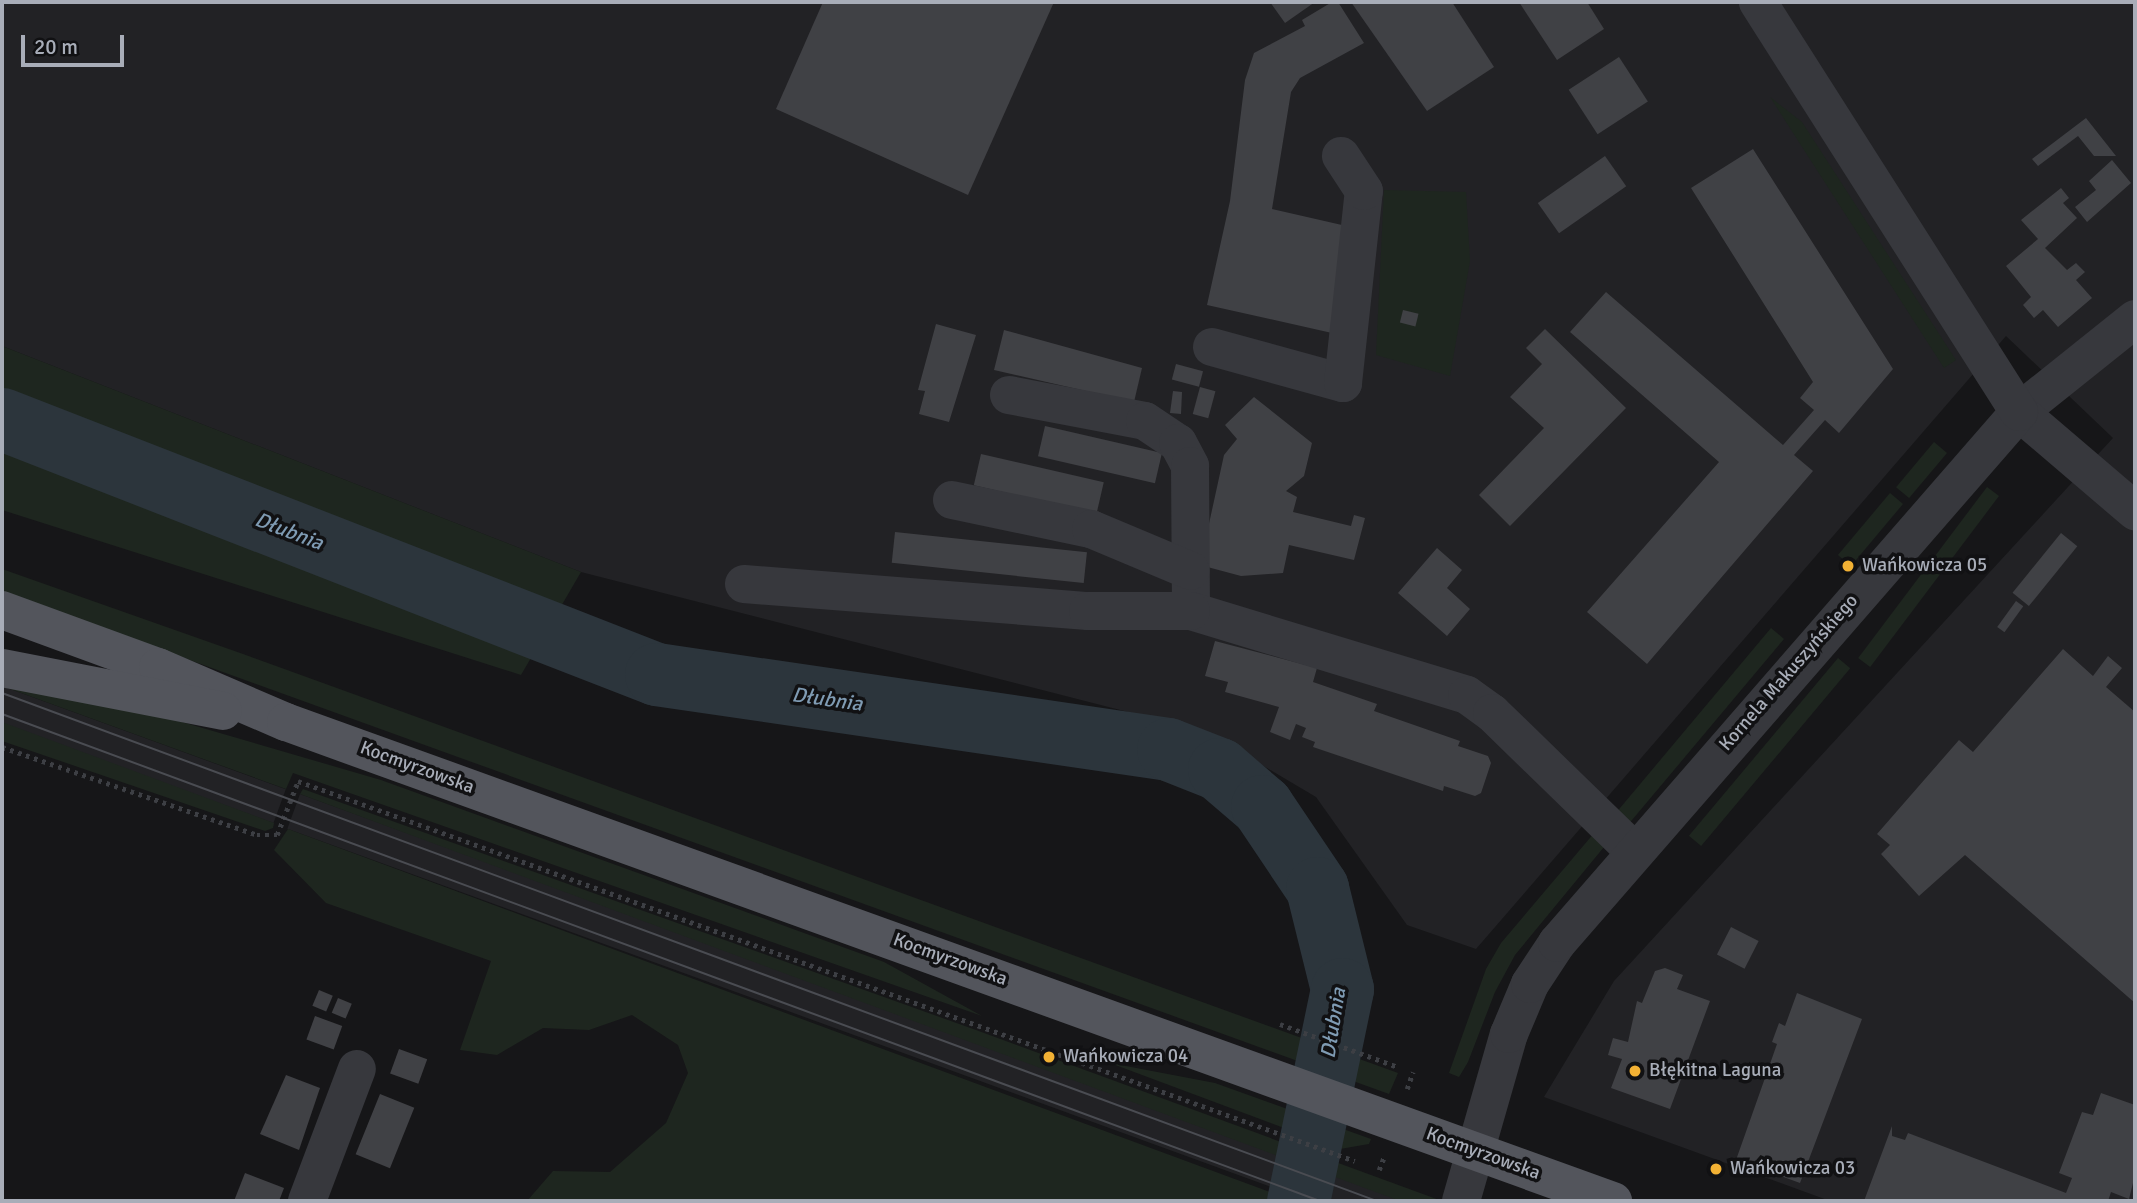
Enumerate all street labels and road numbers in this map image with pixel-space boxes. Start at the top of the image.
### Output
street label: Kornela Makuszyńskiego [1715,590,1863,756]
street label: Kocmyrzowska [357,737,477,799]
street label: Kocmyrzowska [890,929,1010,991]
street label: Kocmyrzowska [1423,1123,1543,1185]

